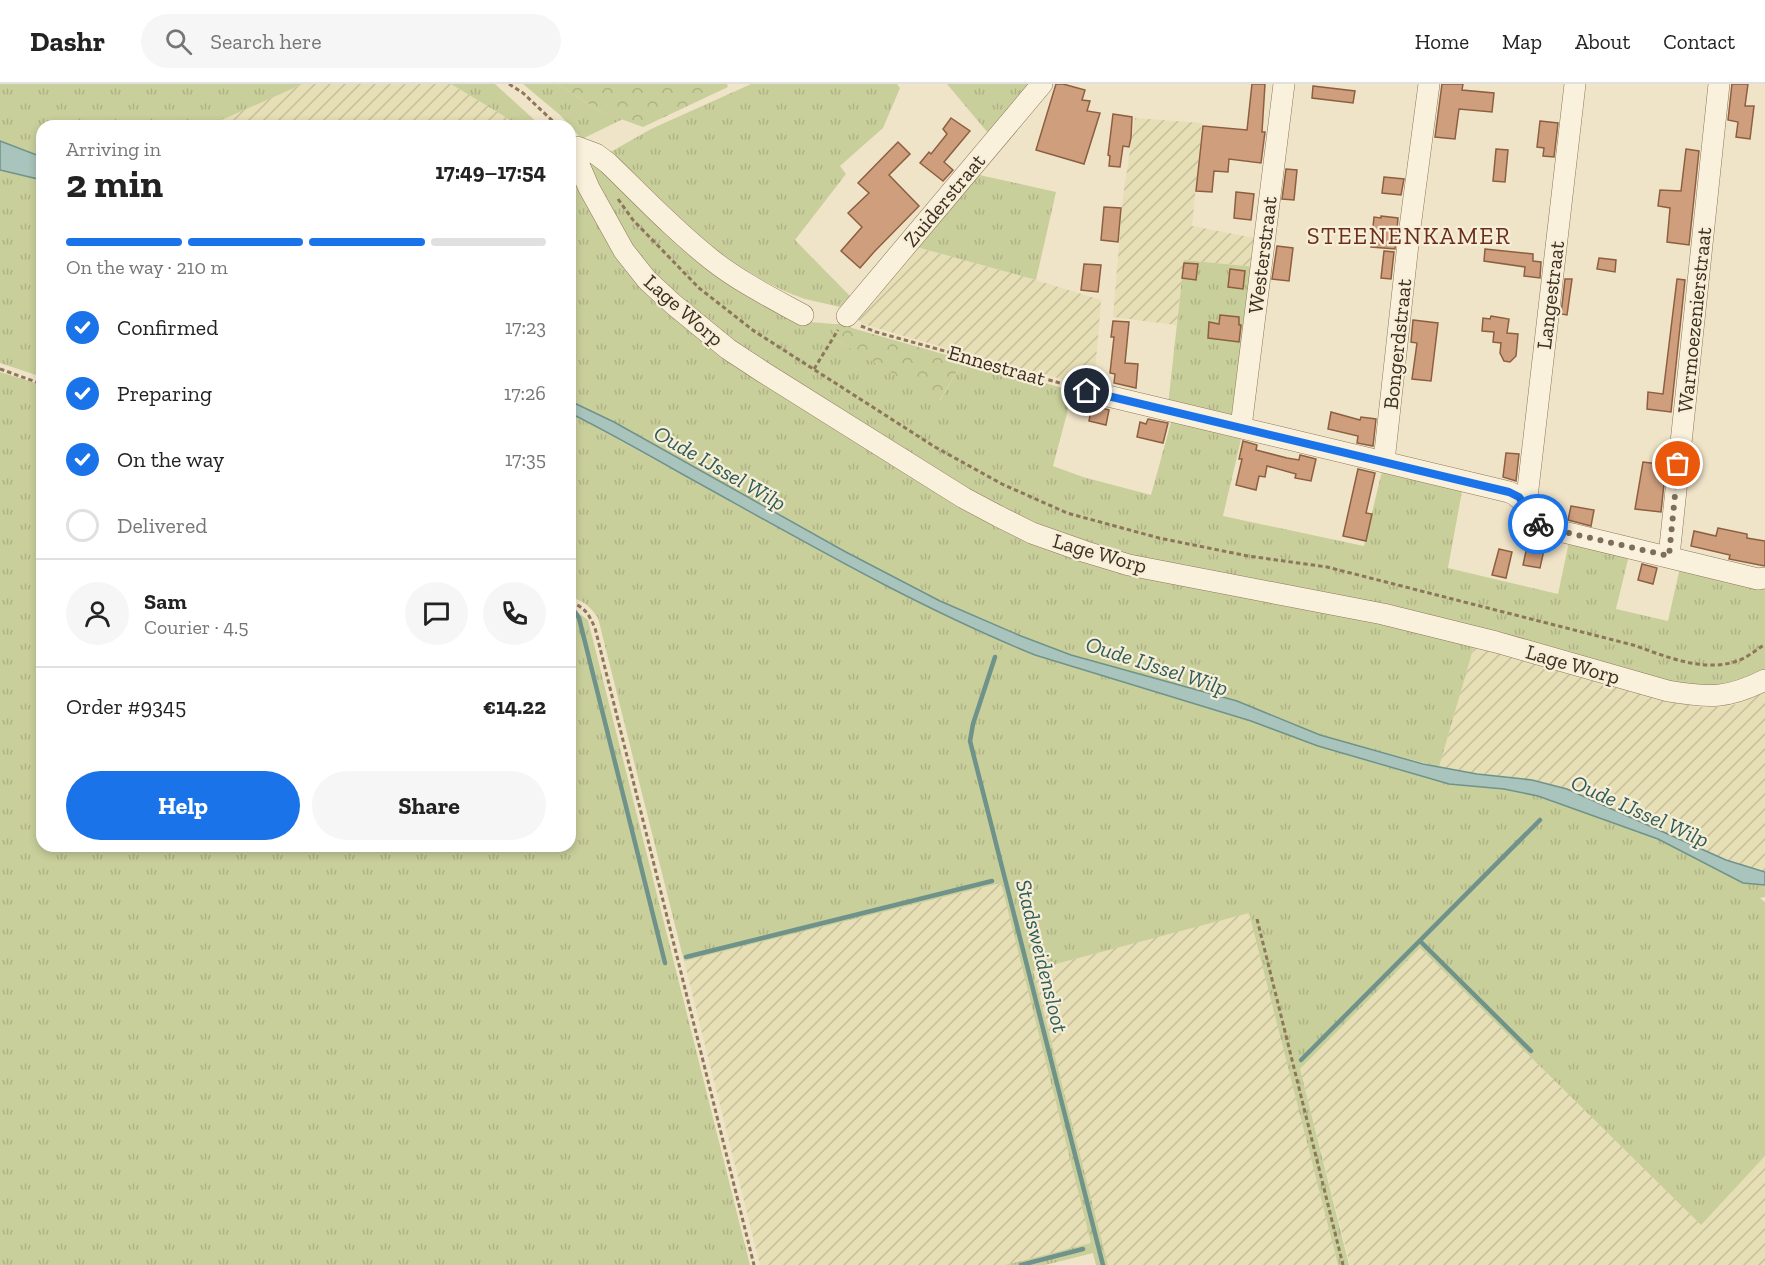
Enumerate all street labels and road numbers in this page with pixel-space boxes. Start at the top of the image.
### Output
street label: Zuiderstraat [898,148,990,252]
street label: Westerstraat [1242,195,1282,315]
street label: Warmoezenierstraat [1672,226,1716,414]
street label: Langestraat [1531,239,1569,351]
street label: Lage Worp [639,269,729,351]
street label: Bongerdstraat [1378,277,1416,411]
street label: Ennestraat [945,339,1049,391]
street label: Lage Worp [1050,528,1150,578]
street label: Lage Worp [1523,639,1623,689]

